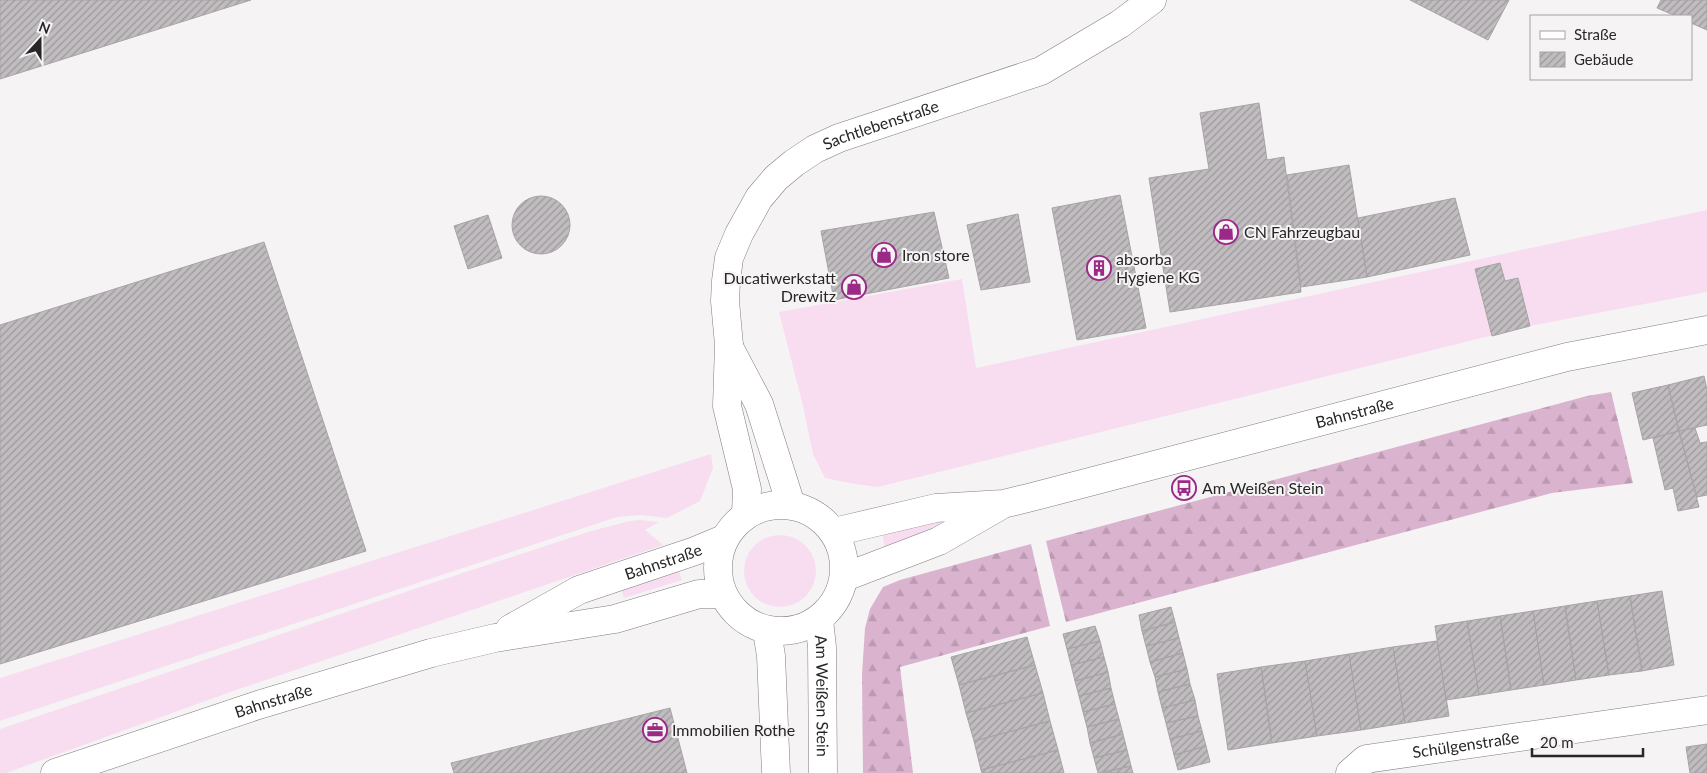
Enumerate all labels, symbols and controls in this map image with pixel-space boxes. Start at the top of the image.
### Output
north arrow [15,15,65,65]
legend [1530,15,1692,80]
text: N [37,18,53,37]
text: Straße [1574,25,1617,43]
text: Gebäude [1574,50,1633,68]
street label: Sachtlebenstraße [819,96,941,153]
shop icon: CN Fahrzeugbau [1213,219,1239,245]
place label: CN Fahrzeugbau [1244,222,1360,241]
shop icon: Iron store [871,242,897,268]
place label: Iron store [902,245,970,264]
place label: absorba Hygiene KG [1116,249,1200,286]
building icon: absorba Hygiene KG [1086,255,1112,281]
place label: Ducatiwerkstatt Drewitz [723,268,836,305]
shop icon: Ducatiwerkstatt Drewitz [841,274,867,300]
street label: Bahnstraße [1313,393,1395,431]
bus stop icon: Am Weißen Stein [1171,475,1197,501]
place label: Am Weißen Stein [1202,478,1324,497]
street label: Bahnstraße [622,539,704,583]
street label: Am Weißen Stein [812,634,833,757]
street label: Bahnstraße [232,679,314,721]
office icon: Immobilien Rothe [642,717,668,743]
place label: Immobilien Rothe [672,720,795,739]
scale bar [1532,726,1643,758]
street label: Schülgenstraße [1411,727,1520,761]
text: 20 m [1540,733,1574,751]

